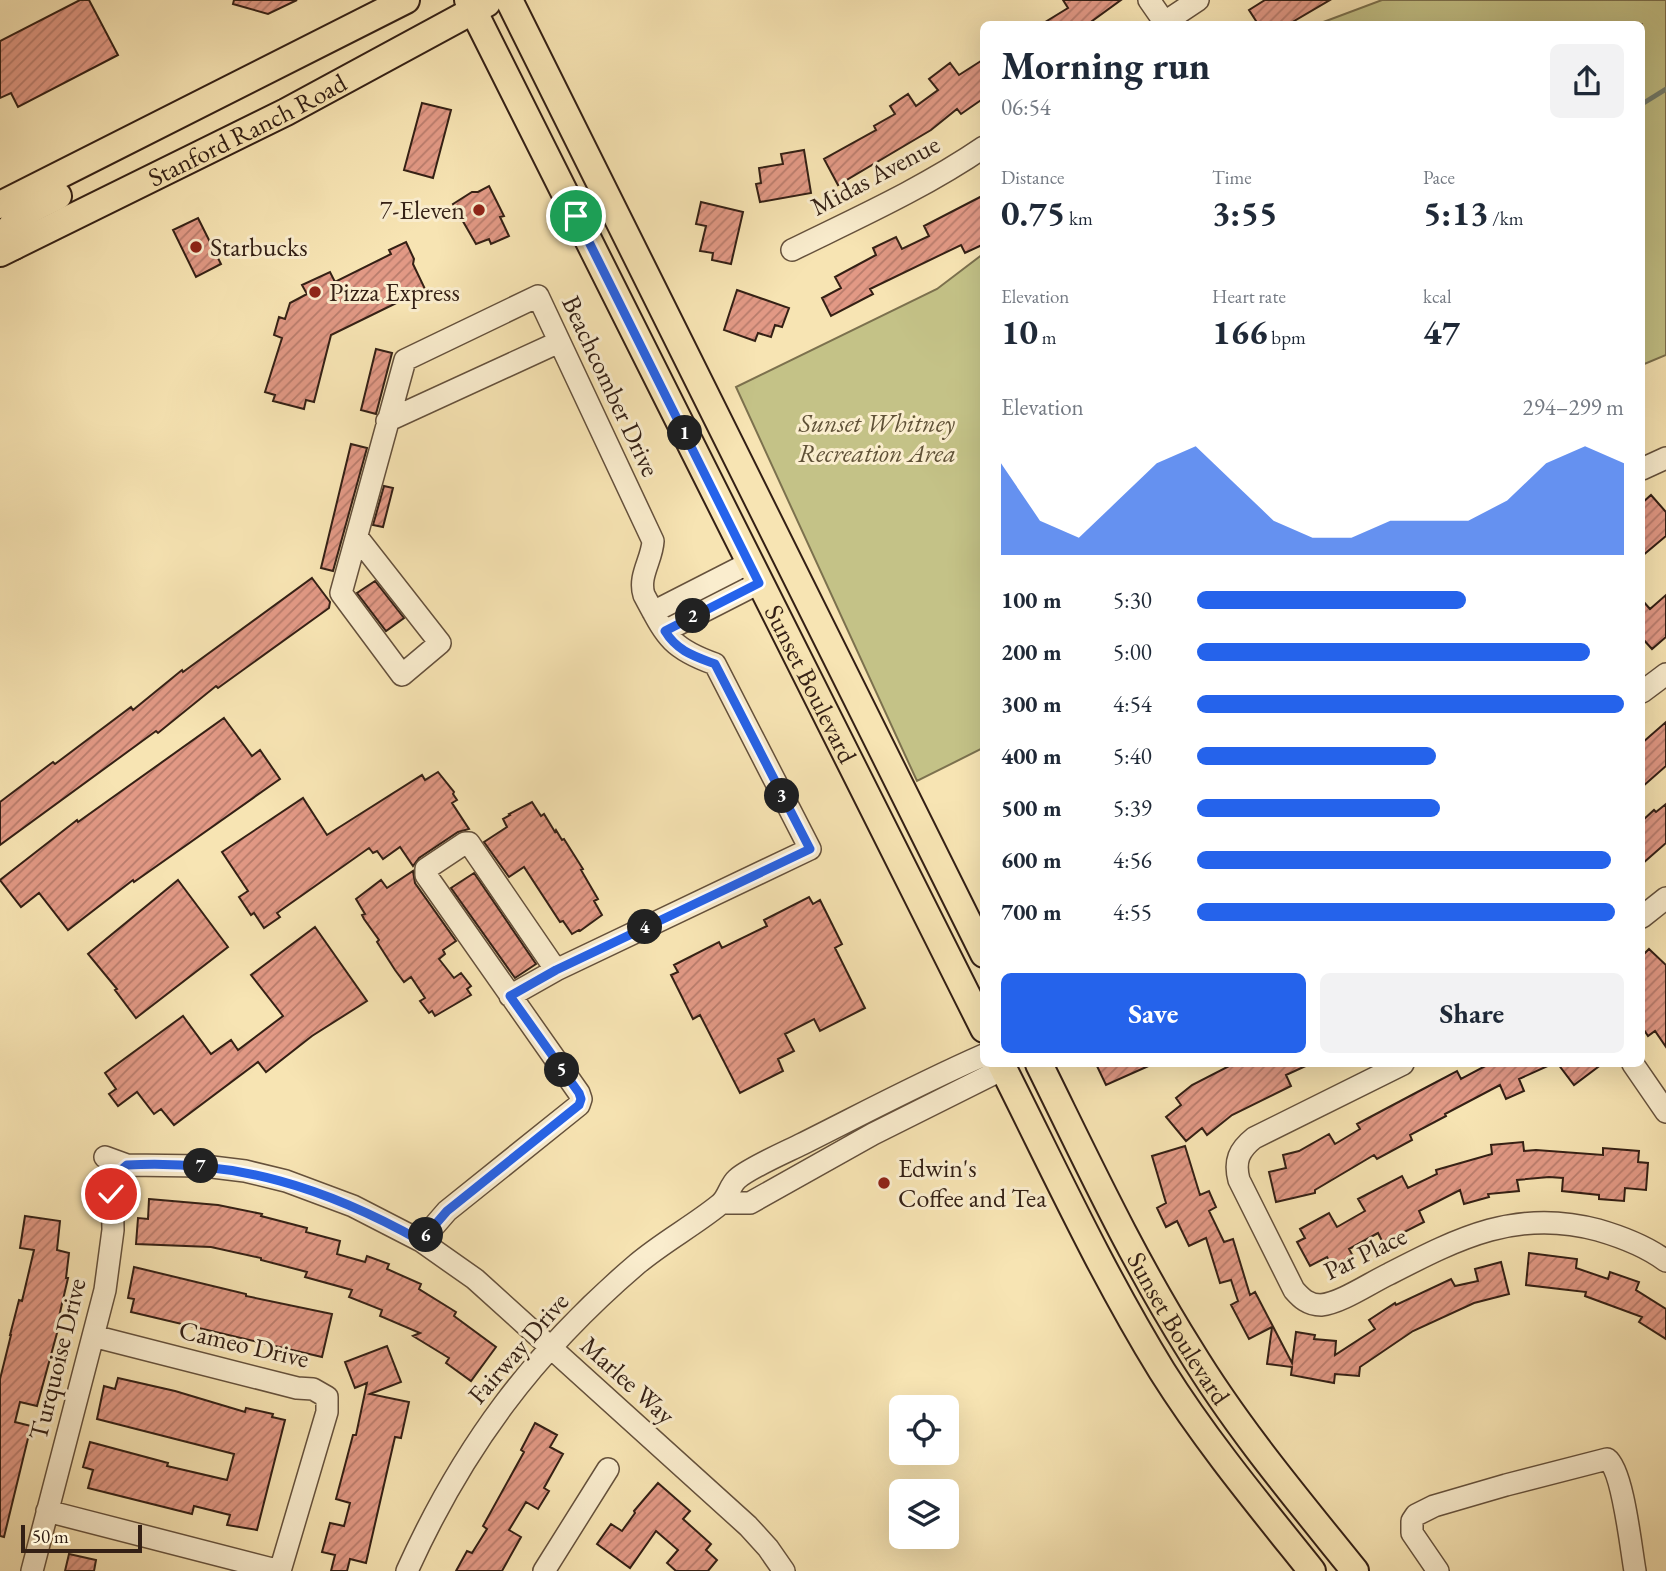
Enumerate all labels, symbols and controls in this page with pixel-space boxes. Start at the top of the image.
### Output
text: Morning run [1001,41,1210,90]
button: share [1550,44,1624,118]
street label: Stanford Ranch Road [142,65,353,194]
text: 06:54 [1001,92,1051,122]
street label: Midas Avenue [805,127,945,223]
text: Distance [1001,165,1064,190]
text: Time [1212,165,1252,190]
text: Pace [1423,165,1455,190]
pin [546,186,606,246]
text: 0.75 [1001,190,1065,235]
text: 3:55 [1212,190,1277,235]
text: 5:13 [1423,190,1488,235]
place label: 7-Eleven [380,193,465,227]
icon: arrive [557,197,595,235]
marker: 7-Eleven [471,202,487,218]
text: km [1065,206,1093,231]
text: /km [1488,206,1524,231]
place label: Starbucks [210,230,308,264]
marker: Starbucks [188,239,204,255]
place label: Pizza Express [329,275,460,309]
marker: Pizza Express [307,284,323,300]
text: Elevation [1001,284,1069,309]
text: Heart rate [1212,284,1286,309]
text: kcal [1423,284,1452,309]
street label: Beachcomber Drive [554,290,668,482]
text: 10 [1001,309,1038,354]
text: 166 [1212,309,1268,354]
text: 47 [1423,309,1460,354]
text: m [1038,325,1057,350]
text: bpm [1268,325,1306,350]
text: Elevation [1001,392,1084,422]
text: 294–299 m [1523,392,1624,422]
park label: Sunset Whitney Recreation Area [798,406,956,470]
pin: 1 [668,416,702,450]
text: 1 [679,420,690,445]
text: 100 m [1001,585,1062,615]
text: 5:30 [1113,585,1152,615]
pin: 2 [676,598,710,634]
street label: Sunset Boulevard [757,599,865,769]
text: 2 [687,603,698,628]
text: 200 m [1001,637,1062,667]
text: 5:00 [1113,637,1152,667]
text: 300 m [1001,689,1062,719]
text: 4:54 [1113,689,1152,719]
text: 400 m [1001,741,1062,771]
text: 5:40 [1113,741,1152,771]
pin: 3 [764,778,800,814]
text: 3 [776,783,787,808]
text: 500 m [1001,793,1062,823]
text: 5:39 [1113,793,1152,823]
text: 600 m [1001,845,1062,875]
text: 4:56 [1113,845,1152,875]
text: 700 m [1001,897,1062,927]
text: 4:55 [1113,897,1152,927]
pin: 4 [628,909,662,944]
text: 4 [639,914,650,939]
button: Save [1001,973,1306,1053]
button: Share [1320,973,1624,1053]
pin: 5 [544,1052,580,1088]
text: 5 [556,1057,567,1082]
pin: 7 [184,1148,218,1184]
place label: Edwin's Coffee and Tea [898,1151,1047,1215]
text: 7 [195,1153,206,1178]
pin [81,1164,141,1224]
icon: check [92,1175,130,1213]
marker: Edwin's Coffee and Tea [876,1175,892,1191]
pin: 6 [408,1218,444,1252]
street label: Par Place [1318,1218,1412,1288]
text: 6 [420,1222,431,1247]
street label: Sunset Boulevard [1119,1246,1238,1412]
street label: Turquoise Drive [20,1275,94,1443]
street label: Fairway Drive [460,1285,576,1411]
street label: Cameo Drive [176,1313,312,1375]
street label: Marlee Way [573,1329,683,1432]
map controls [889,1395,959,1549]
button: locate [889,1395,959,1465]
button: layers [889,1479,959,1549]
scale bar [21,1522,142,1554]
text: 50 m [32,1524,69,1549]

